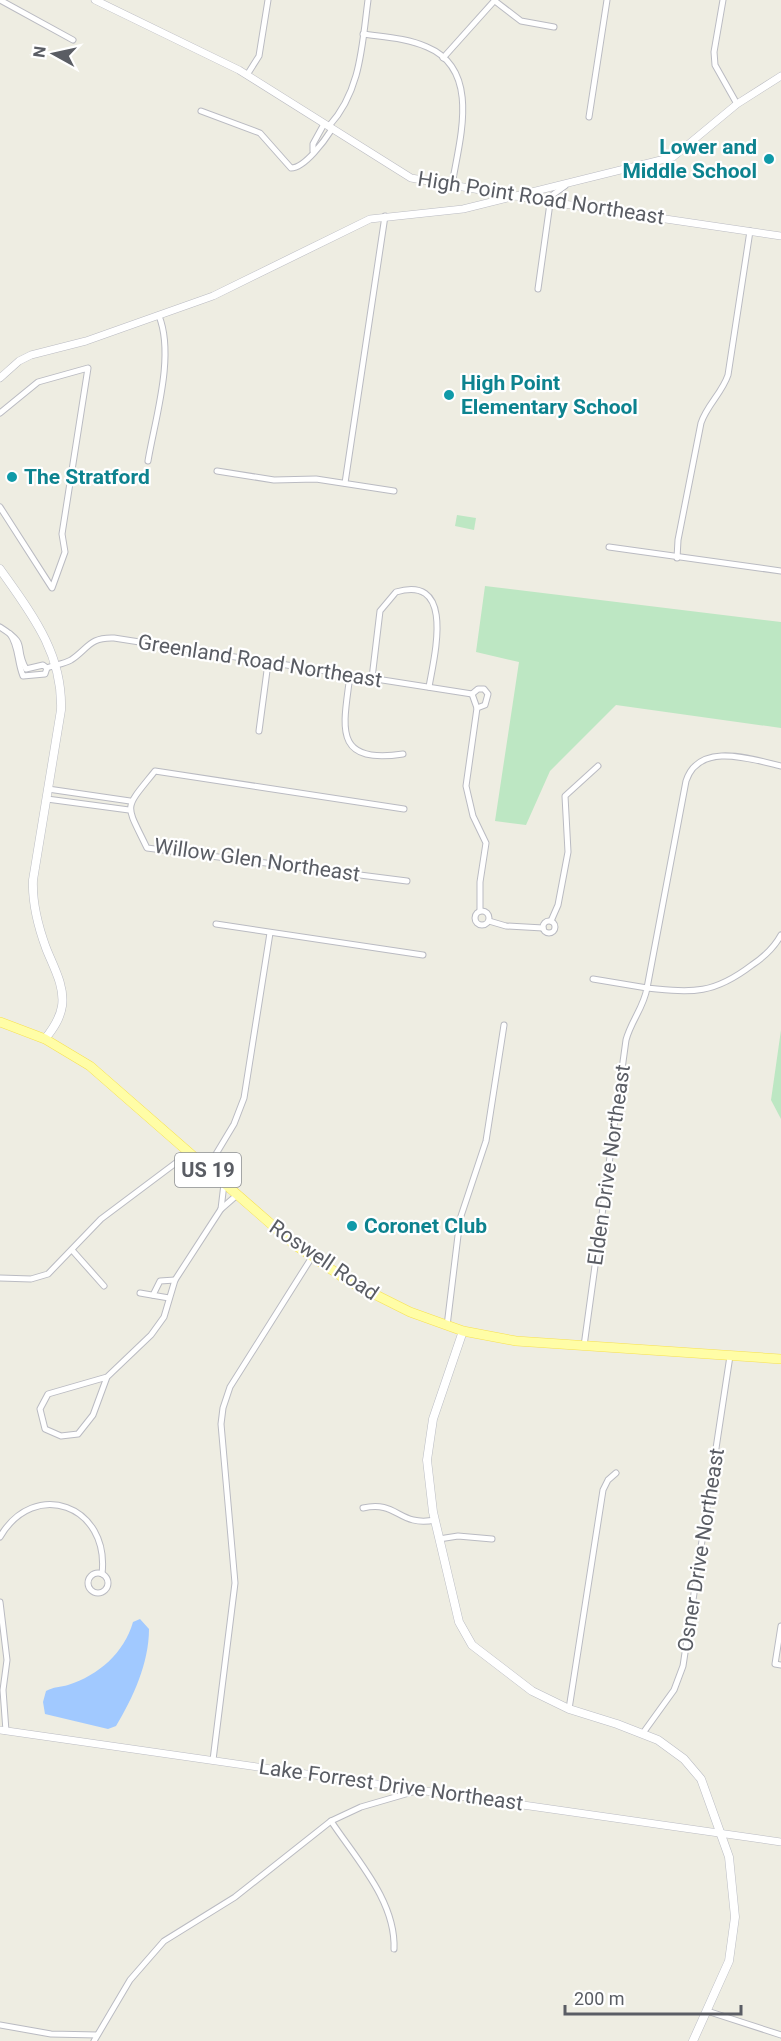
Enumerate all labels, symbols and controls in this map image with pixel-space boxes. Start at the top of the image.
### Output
north arrow [24,24,84,84]
text: N [29,45,50,59]
place label: Lower and Middle School [622,135,757,183]
marker: Lower and Middle School [762,152,776,166]
street label: High Point Road Northeast [416,167,666,229]
place label: High Point Elementary School [461,371,638,419]
marker: High Point Elementary School [442,388,456,402]
place label: The Stratford [24,465,150,489]
marker: The Stratford [5,470,19,484]
street label: Greenland Road Northeast [136,630,384,692]
street label: Willow Glen Northeast [153,834,362,886]
street label: Elden Drive Northeast [583,1063,635,1267]
road number: US 19 [175,1153,241,1187]
place label: Coronet Club [364,1214,487,1238]
street label: Roswell Road [265,1215,383,1305]
marker: Coronet Club [345,1219,359,1233]
street label: Osner Drive Northeast [673,1446,729,1654]
street label: Lake Forrest Drive Northeast [257,1755,525,1815]
scale bar [565,1978,740,2016]
text: 200 m [574,1988,625,2009]

